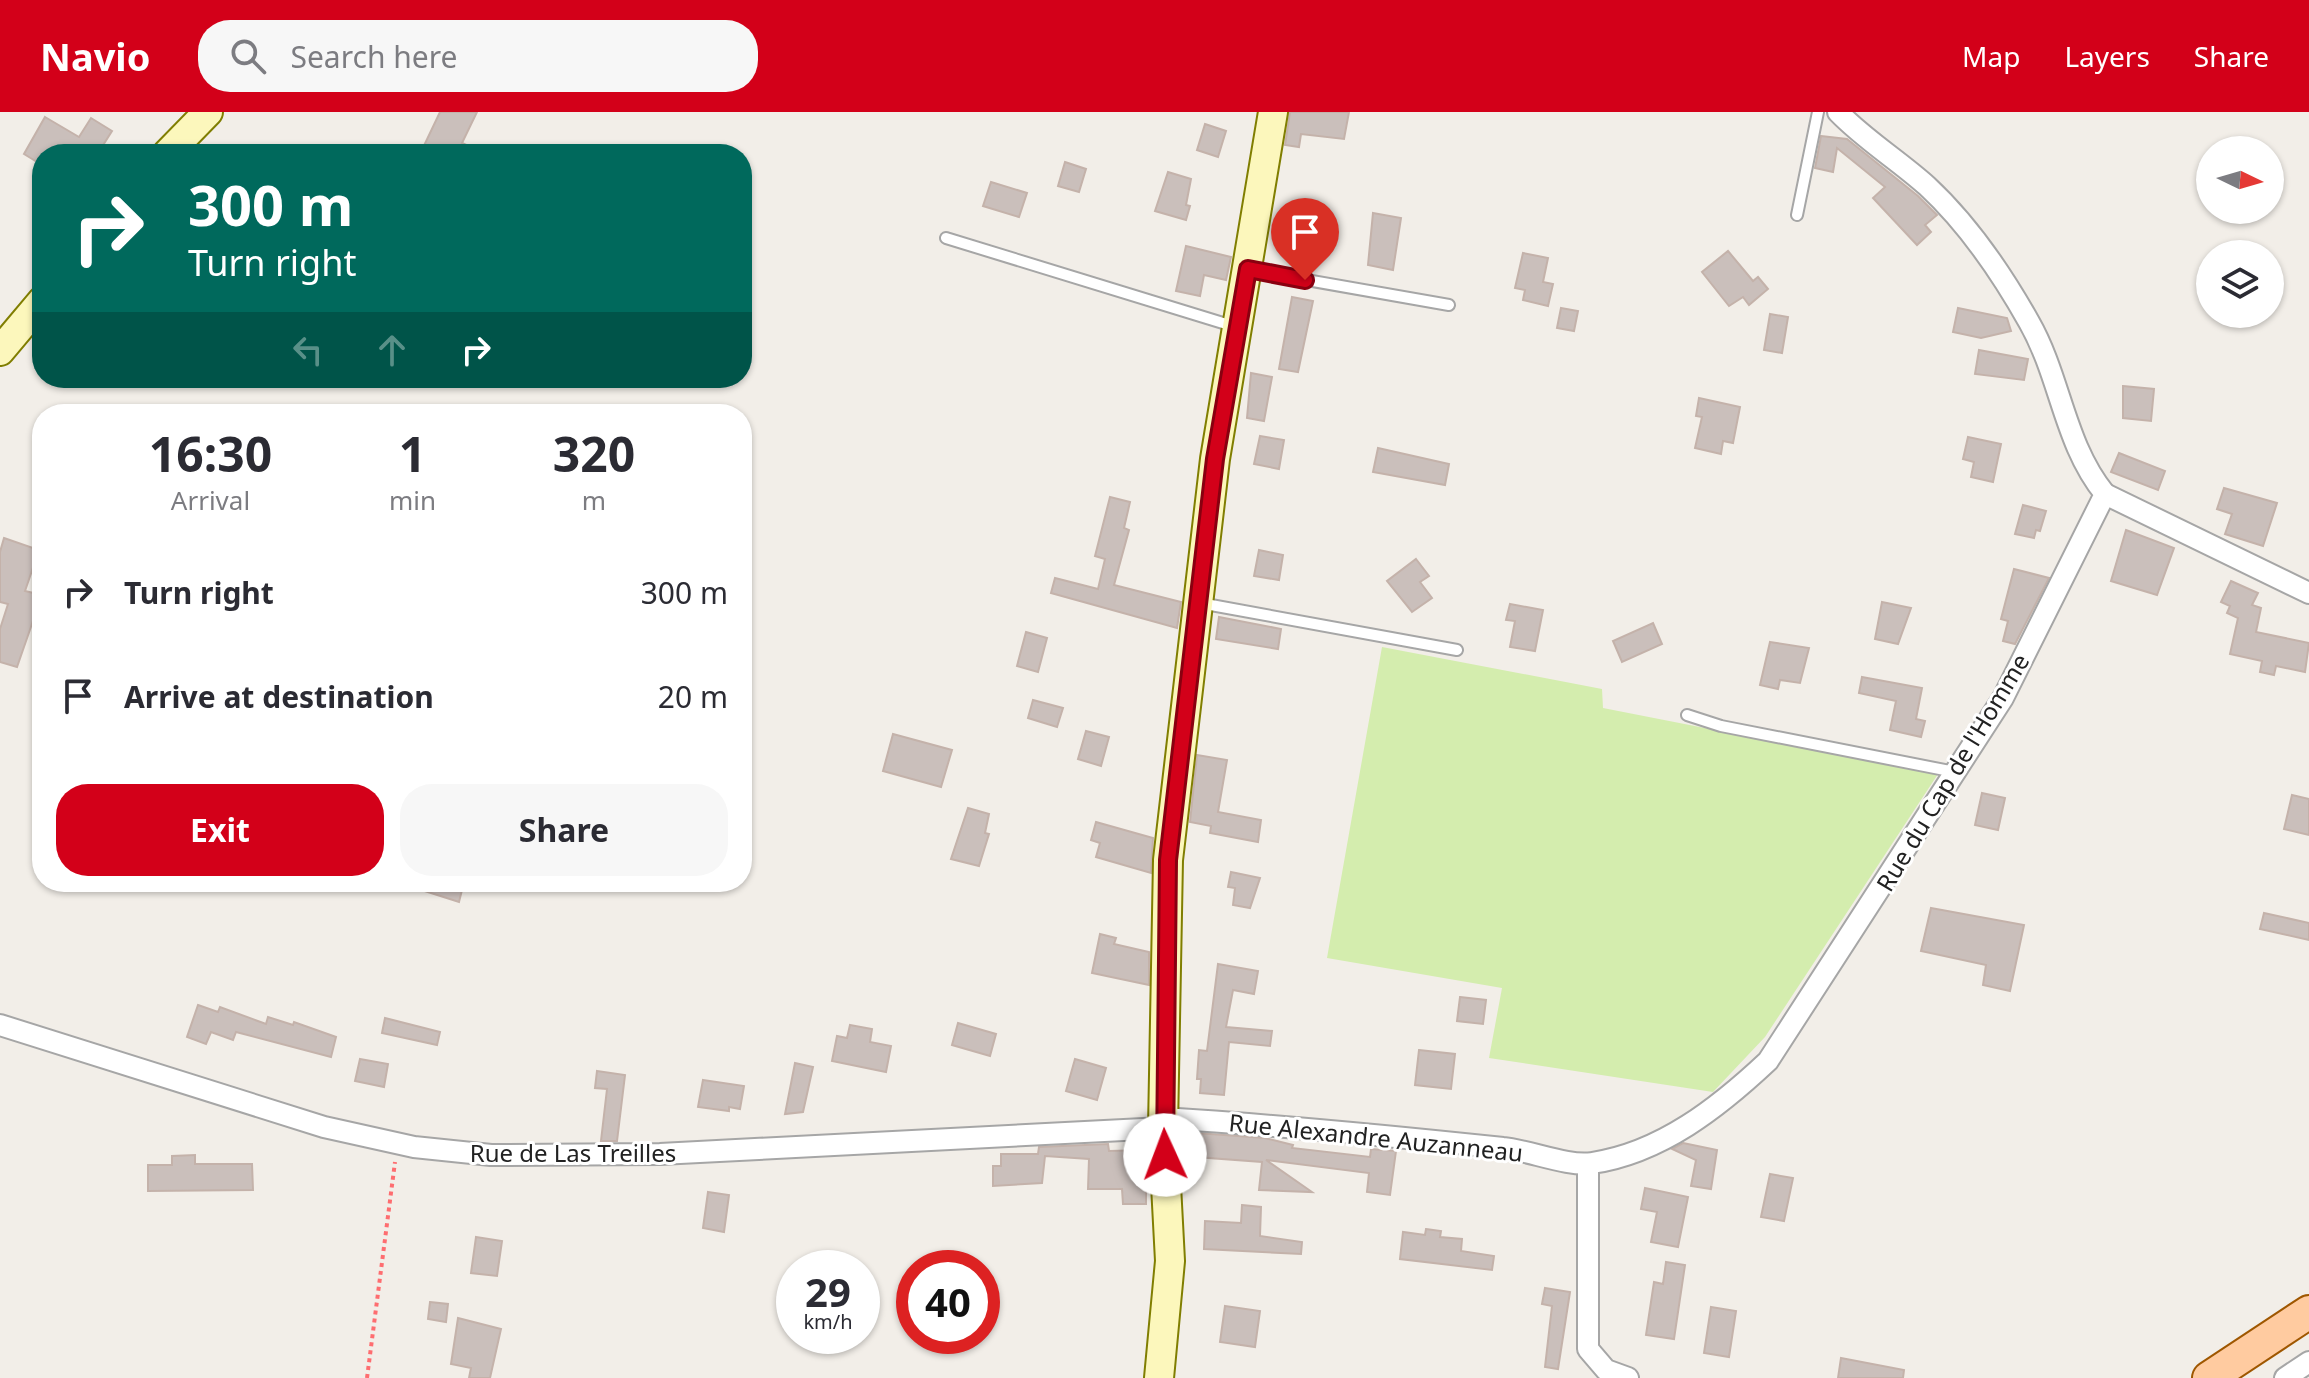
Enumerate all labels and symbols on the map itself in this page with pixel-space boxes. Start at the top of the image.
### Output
north arrow [2196,136,2284,224]
pin [1271,198,1339,280]
street label: Rue du Cap de l'Homme [1868,647,2036,897]
street label: Rue Alexandre Auzanneau [1227,1105,1525,1169]
position arrow [1123,1113,1207,1197]
street label: Rue de Las Treilles [470,1136,676,1169]
speed limit sign: 40 [896,1250,1000,1354]

